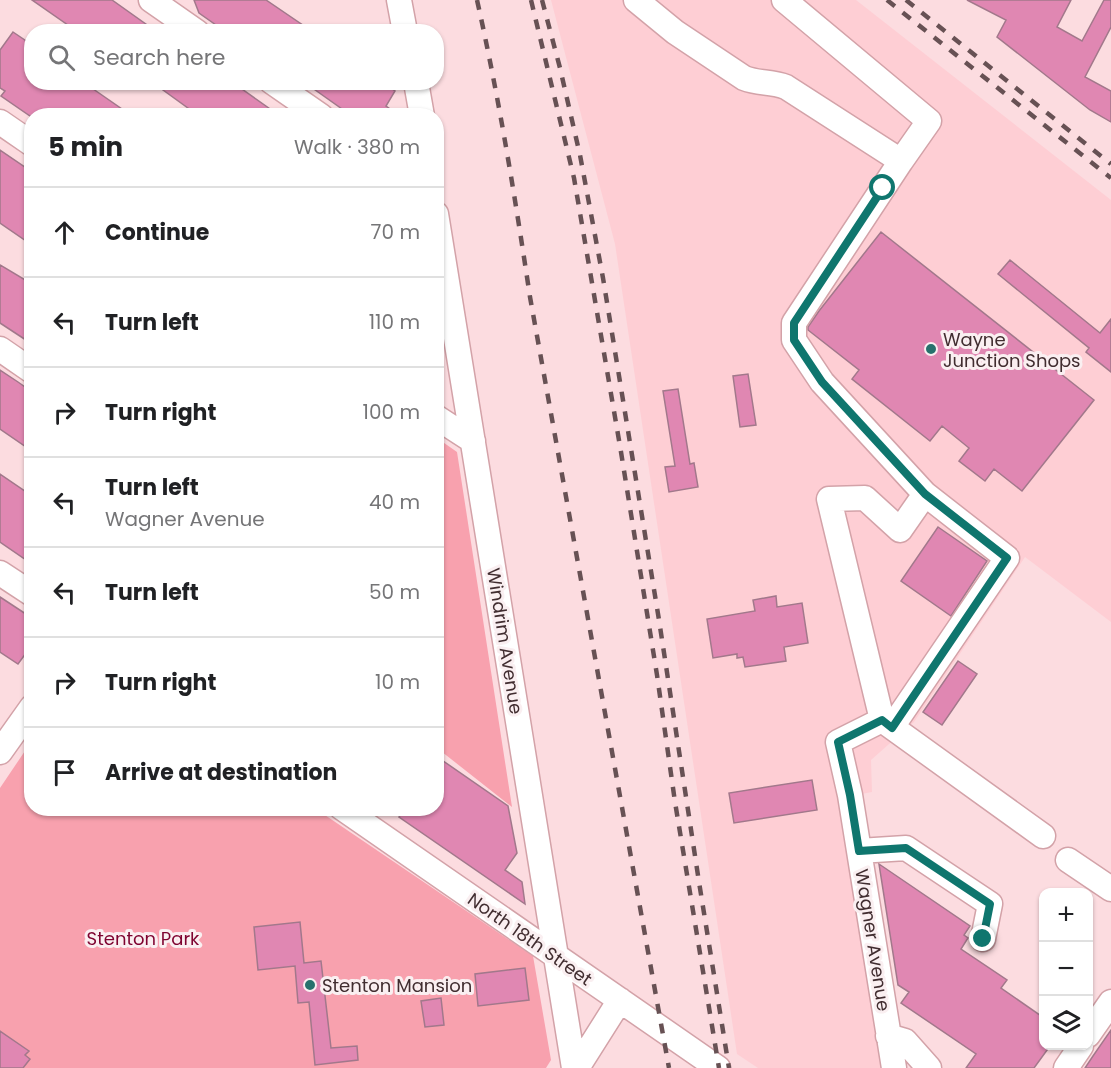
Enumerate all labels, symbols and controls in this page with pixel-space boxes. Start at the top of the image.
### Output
search box [24,24,444,90]
icon: search [45,41,78,74]
text: Search here [93,42,226,73]
text: 5 min [48,129,123,165]
text: Walk · 380 m [294,133,420,161]
route start [869,174,895,200]
icon: ahead [48,216,81,249]
text: Continue [105,217,209,248]
text: 70 m [371,218,420,246]
icon: left [48,306,81,339]
text: Turn left [105,307,199,338]
text: 110 m [369,308,420,336]
place label: Wayne Junction Shops [943,327,1081,373]
marker: Wayne Junction Shops [924,342,938,356]
icon: right [48,396,81,429]
text: Turn right [105,397,216,428]
text: 100 m [363,398,420,426]
text: Turn left [105,472,199,503]
icon: left [48,486,81,519]
text: 40 m [369,488,420,516]
text: Wagner Avenue [105,505,265,533]
street label: Windrim Avenue [481,566,529,716]
icon: left [48,576,81,609]
text: Turn left [105,577,199,608]
text: 50 m [369,578,420,606]
icon: right [48,666,81,699]
text: Turn right [105,667,216,698]
text: 10 m [375,668,420,696]
icon: arrive [48,756,81,789]
text: Arrive at destination [105,757,337,788]
street label: Wagner Avenue [849,867,897,1013]
street label: North 18th Street [463,887,597,991]
map controls [1039,888,1093,1050]
button: + [1039,888,1093,942]
route end [969,925,995,951]
park label: Stenton Park [87,926,200,951]
button: − [1039,942,1093,996]
place label: Stenton Mansion [322,973,472,998]
marker: Stenton Mansion [303,978,317,992]
button: layers [1039,996,1093,1050]

